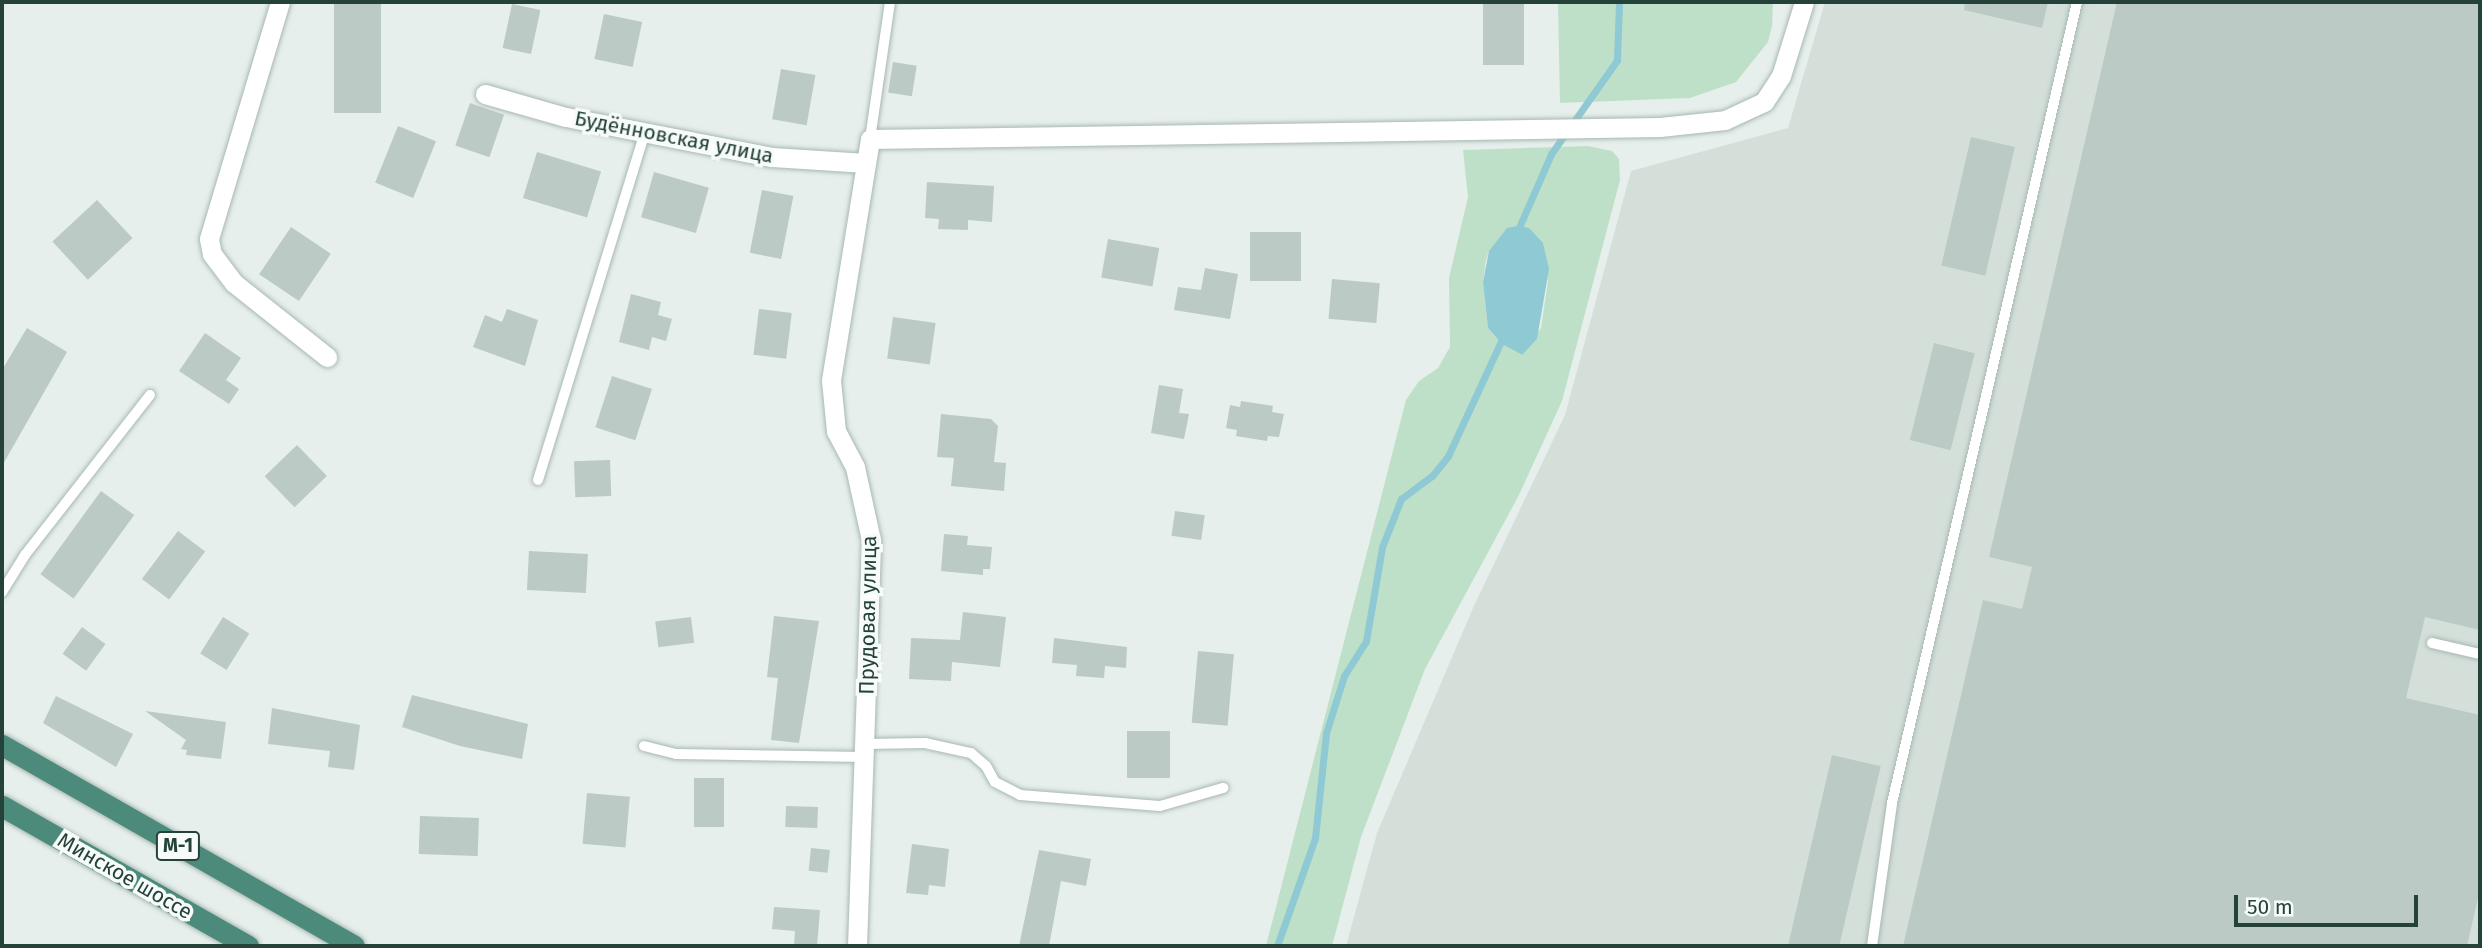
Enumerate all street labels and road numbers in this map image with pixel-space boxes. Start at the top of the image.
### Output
street label: Будённовская улица [572,105,776,169]
street label: Прудовая улица [854,535,882,695]
street label: Минское шоссе [53,827,197,925]
road number: М-1 [155,831,201,862]

